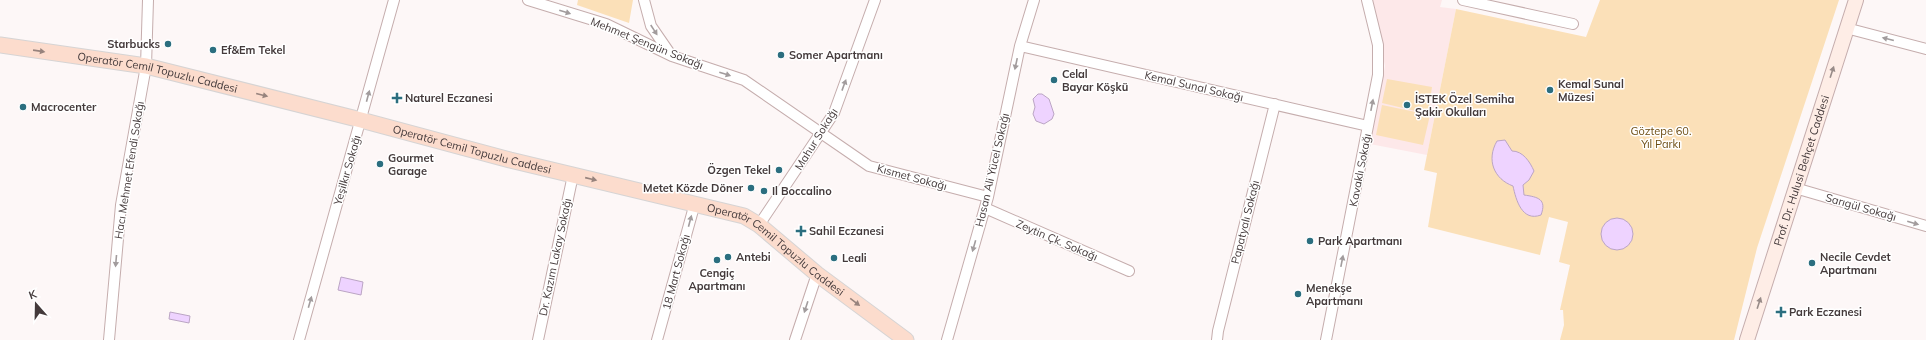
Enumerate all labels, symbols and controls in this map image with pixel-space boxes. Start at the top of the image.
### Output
one-way arrow [560,9,572,15]
street label: Mehmet Şengün Sokağı [589,14,705,72]
one-way arrow [650,25,658,35]
one-way arrow [1882,36,1894,42]
place label: Starbucks [107,37,160,51]
marker: Starbucks [163,39,173,49]
place label: Ef&Em Tekel [221,43,285,57]
marker: Ef&Em Tekel [208,45,218,55]
one-way arrow [33,48,45,54]
place label: Somer Apartmanı [789,48,883,62]
street label: Operatör Cemil Topuzlu Caddesi [76,49,239,96]
marker: Somer Apartmanı [776,50,786,60]
one-way arrow [1013,58,1019,71]
one-way arrow [1829,66,1835,78]
place label: Celal Bayar Köşkü [1062,67,1128,94]
street label: Kemal Sunal Sokağı [1143,68,1245,104]
one-way arrow [720,71,732,77]
marker: Celal Bayar Köşkü [1049,75,1059,85]
place label: Kemal Sunal Müzesi [1558,77,1624,104]
one-way arrow [842,78,848,90]
marker: Kemal Sunal Müzesi [1545,85,1555,95]
one-way arrow [365,90,371,103]
place label: Naturel Eczanesi [405,91,493,105]
place label: İSTEK Özel Semiha Şakir Okulları [1415,91,1515,119]
one-way arrow [256,92,268,98]
marker: Naturel Eczanesi [392,93,402,103]
street label: Prof. Dr. Hulusi Behçet Caddesi [1771,93,1832,248]
one-way arrow [1369,99,1375,112]
place label: Macrocenter [31,100,97,114]
street label: Hacı Mehmet Efendi Sokağı [111,100,147,240]
marker: İSTEK Özel Semiha Şakir Okulları [1402,100,1412,110]
marker: Macrocenter [18,102,28,112]
street label: Mahur Sokağı [791,105,841,173]
street label: Hasan Ali Yücel Sokağı [972,112,1012,228]
street label: Operatör Cemil Topuzlu Caddesi [391,122,553,177]
park label: Göztepe 60. Yıl Parkı [1631,124,1691,151]
street label: Kavaklı Sokağı [1346,132,1374,208]
street label: Yeşilkır Sokağı [330,133,364,208]
place label: Gourmet Garage [388,151,434,178]
marker: Gourmet Garage [375,159,385,169]
street label: Kısmet Sokağı [875,161,949,193]
place label: Özgen Tekel [707,162,771,177]
marker: Özgen Tekel [774,165,784,175]
one-way arrow [585,177,597,183]
street label: Papatyalı Sokağı [1228,179,1262,265]
place label: Metet Közde Döner [643,181,744,195]
marker: Metet Közde Döner [746,183,756,193]
place label: Il Boccalino [772,184,832,198]
marker: Il Boccalino [759,186,769,196]
street label: Sarıgül Sokağı [1824,190,1898,224]
street label: Dr. Kazım Lakay Sokağı [536,197,574,317]
street label: Operatör Cemil Topuzlu Caddesi [706,200,847,299]
one-way arrow [687,215,693,228]
street label: Zeytin Çk. Sokağı [1014,216,1100,264]
one-way arrow [1907,220,1919,226]
place label: Sahil Eczanesi [809,224,884,238]
marker: Sahil Eczanesi [796,226,806,236]
street label: 18 Mart Sokağı [659,233,693,311]
place label: Park Apartmanı [1318,234,1402,248]
marker: Park Apartmanı [1305,236,1315,246]
one-way arrow [971,240,977,252]
place label: Antebi [736,250,771,264]
place label: Necile Cevdet Apartmanı [1820,250,1891,277]
place label: Leali [842,251,867,265]
marker: Antebi [723,252,733,262]
marker: Leali [829,253,839,263]
one-way arrow [1339,254,1345,267]
one-way arrow [113,255,120,267]
marker: Cengiç Apartmanı [712,255,722,265]
marker: Necile Cevdet Apartmanı [1807,258,1817,268]
place label: Cengiç Apartmanı [689,266,746,293]
place label: Menekşe Apartmanı [1306,281,1363,308]
north arrow [16,284,56,324]
text: K [27,287,39,302]
marker: Menekşe Apartmanı [1293,289,1303,299]
one-way arrow [307,296,313,308]
one-way arrow [1756,297,1762,309]
one-way arrow [850,298,861,306]
one-way arrow [803,301,809,313]
place label: Park Eczanesi [1789,305,1862,319]
marker: Park Eczanesi [1776,307,1786,317]

